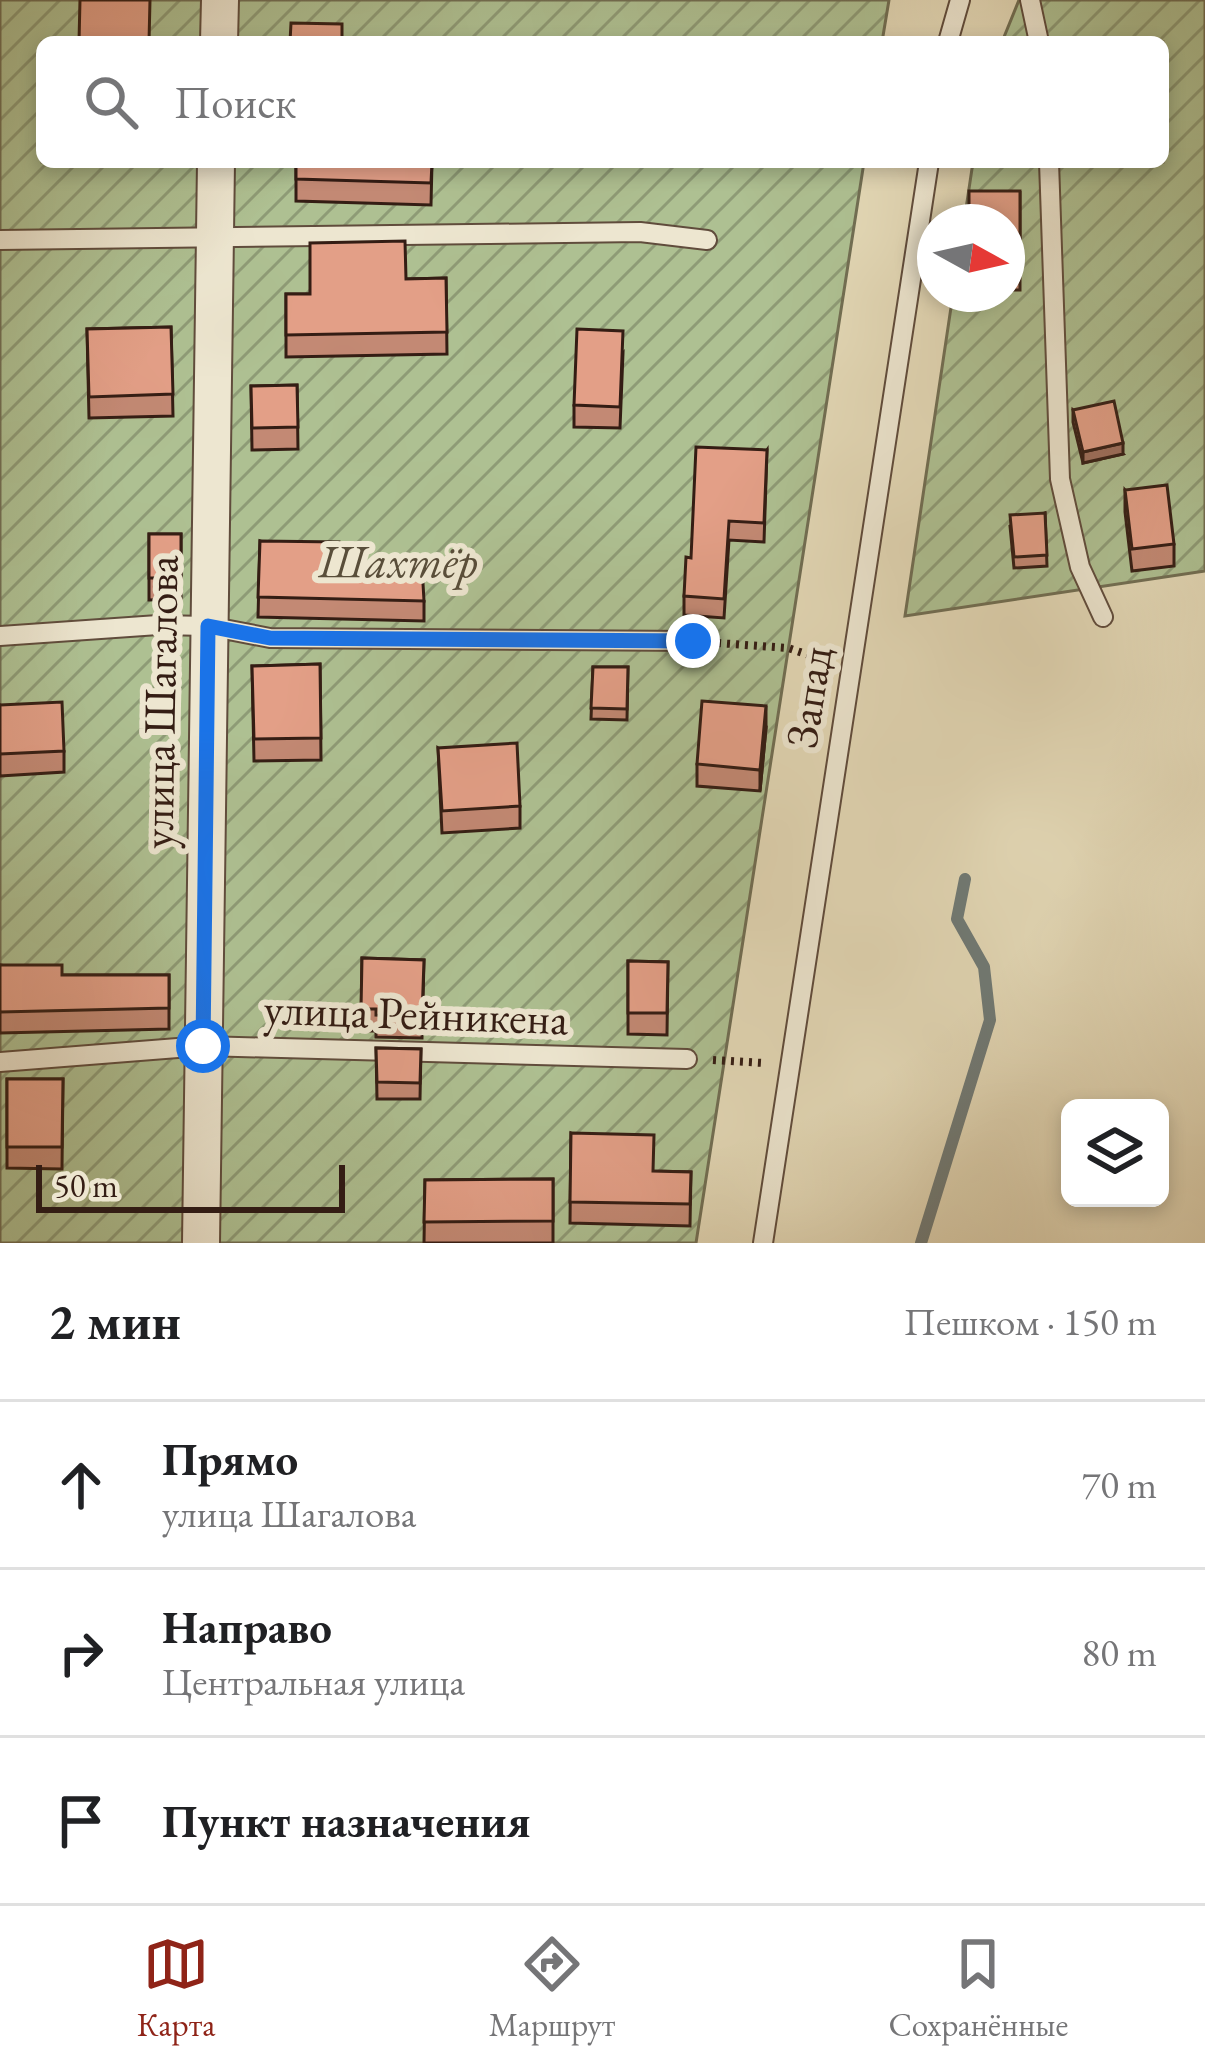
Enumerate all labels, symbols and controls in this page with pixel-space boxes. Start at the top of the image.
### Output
search box [36,36,1169,168]
icon: search [78,69,144,135]
text: Поиск [174,73,296,131]
north arrow [917,204,1025,312]
park label: Шахтёр [317,532,478,590]
street label: улица Шагалова [127,555,191,849]
route end [666,614,720,668]
street label: Запад [771,642,845,752]
street label: улица Рейникена [263,979,569,1047]
route start [176,1019,230,1073]
map controls [1061,1099,1169,1207]
button: layers [1061,1099,1169,1207]
scale bar [36,1159,345,1212]
text: 50 m [54,1164,118,1207]
text: 2 мин [48,1288,181,1354]
text: Пешком · 150 m [904,1296,1157,1347]
text: Прямо [162,1430,298,1488]
icon: ahead [48,1452,114,1518]
text: 70 m [1081,1459,1157,1510]
text: улица Шагалова [162,1488,416,1539]
text: Направо [162,1598,332,1656]
icon: right [48,1620,114,1686]
text: 80 m [1081,1627,1157,1678]
text: Центральная улица [162,1656,465,1707]
icon: arrive [48,1788,114,1854]
text: Пункт назначения [162,1792,531,1850]
tab: Карта [137,1931,215,2046]
tab: Маршрут [489,1931,615,2046]
tab: Сохранённые [888,1931,1068,2046]

